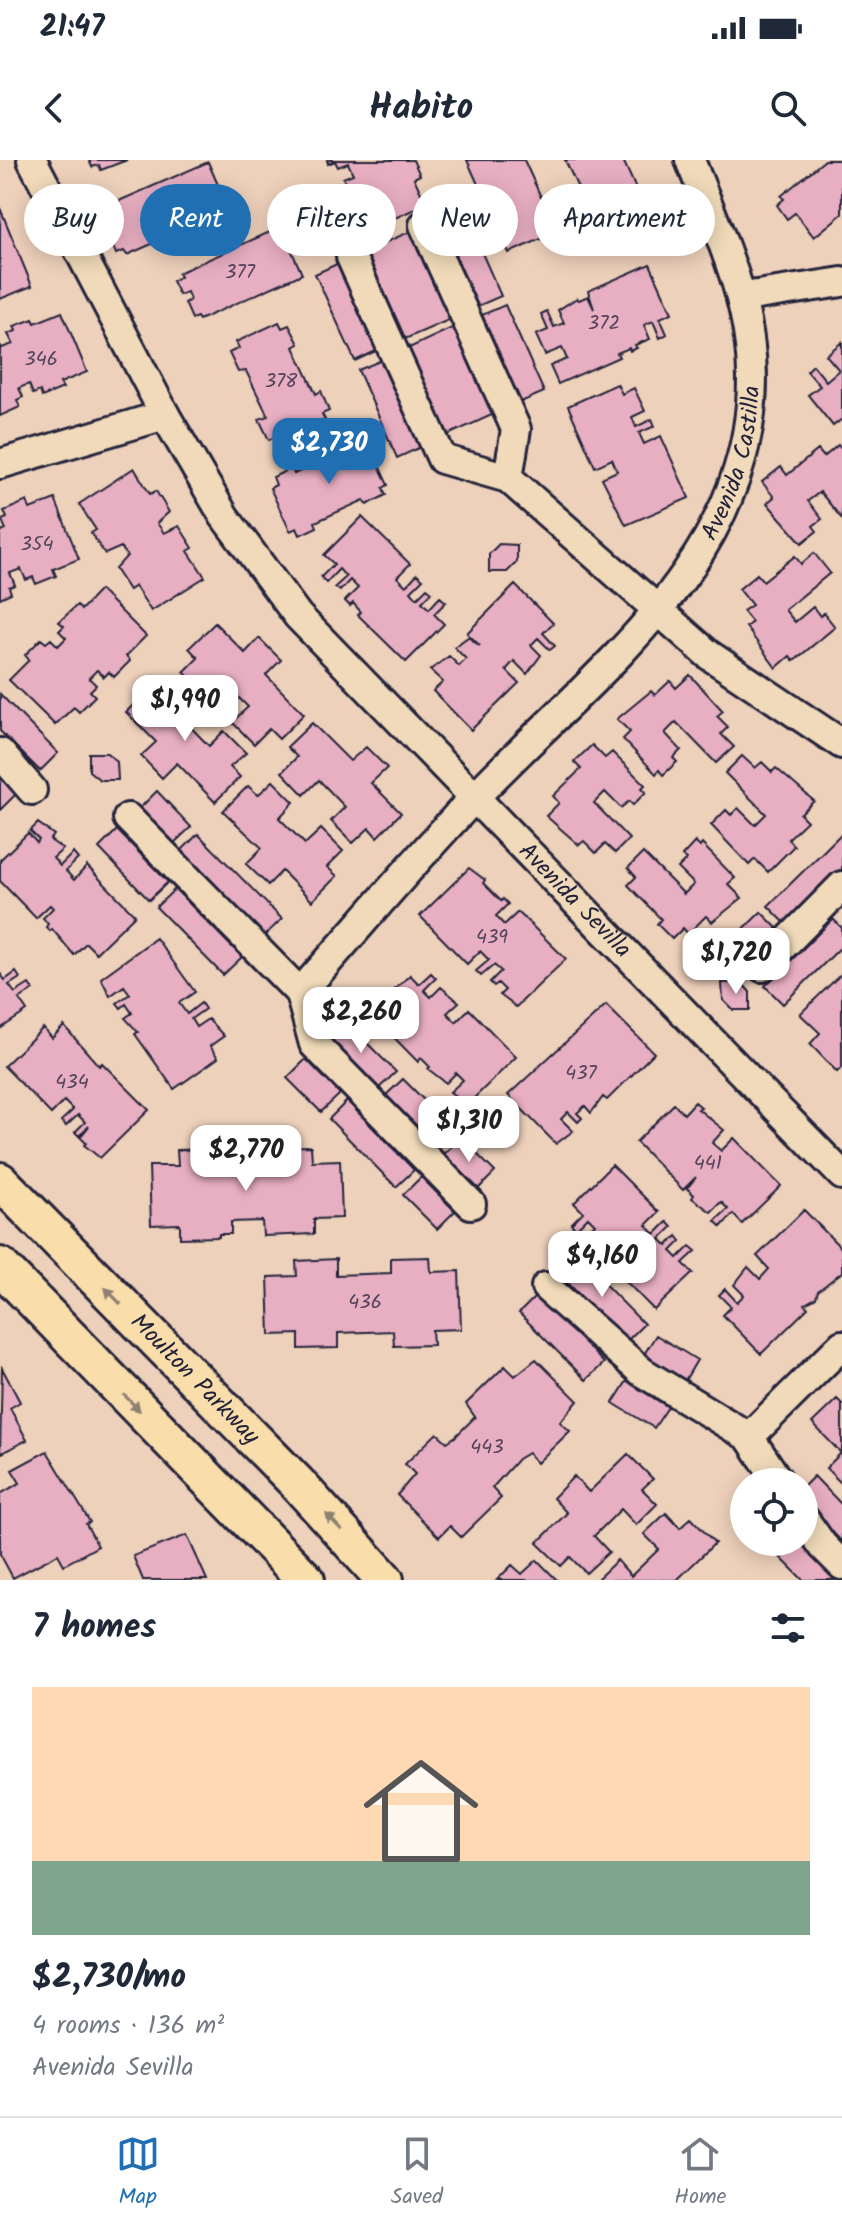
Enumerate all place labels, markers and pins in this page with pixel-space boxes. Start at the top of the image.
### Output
pin: $2,730 [264,418,394,486]
pin: $1,990 [120,675,250,743]
pin: $1,720 [671,928,801,996]
pin: $2,260 [296,987,426,1055]
pin: $1,310 [404,1096,534,1164]
pin: $2,770 [181,1125,311,1193]
pin: $4,160 [537,1231,667,1299]

